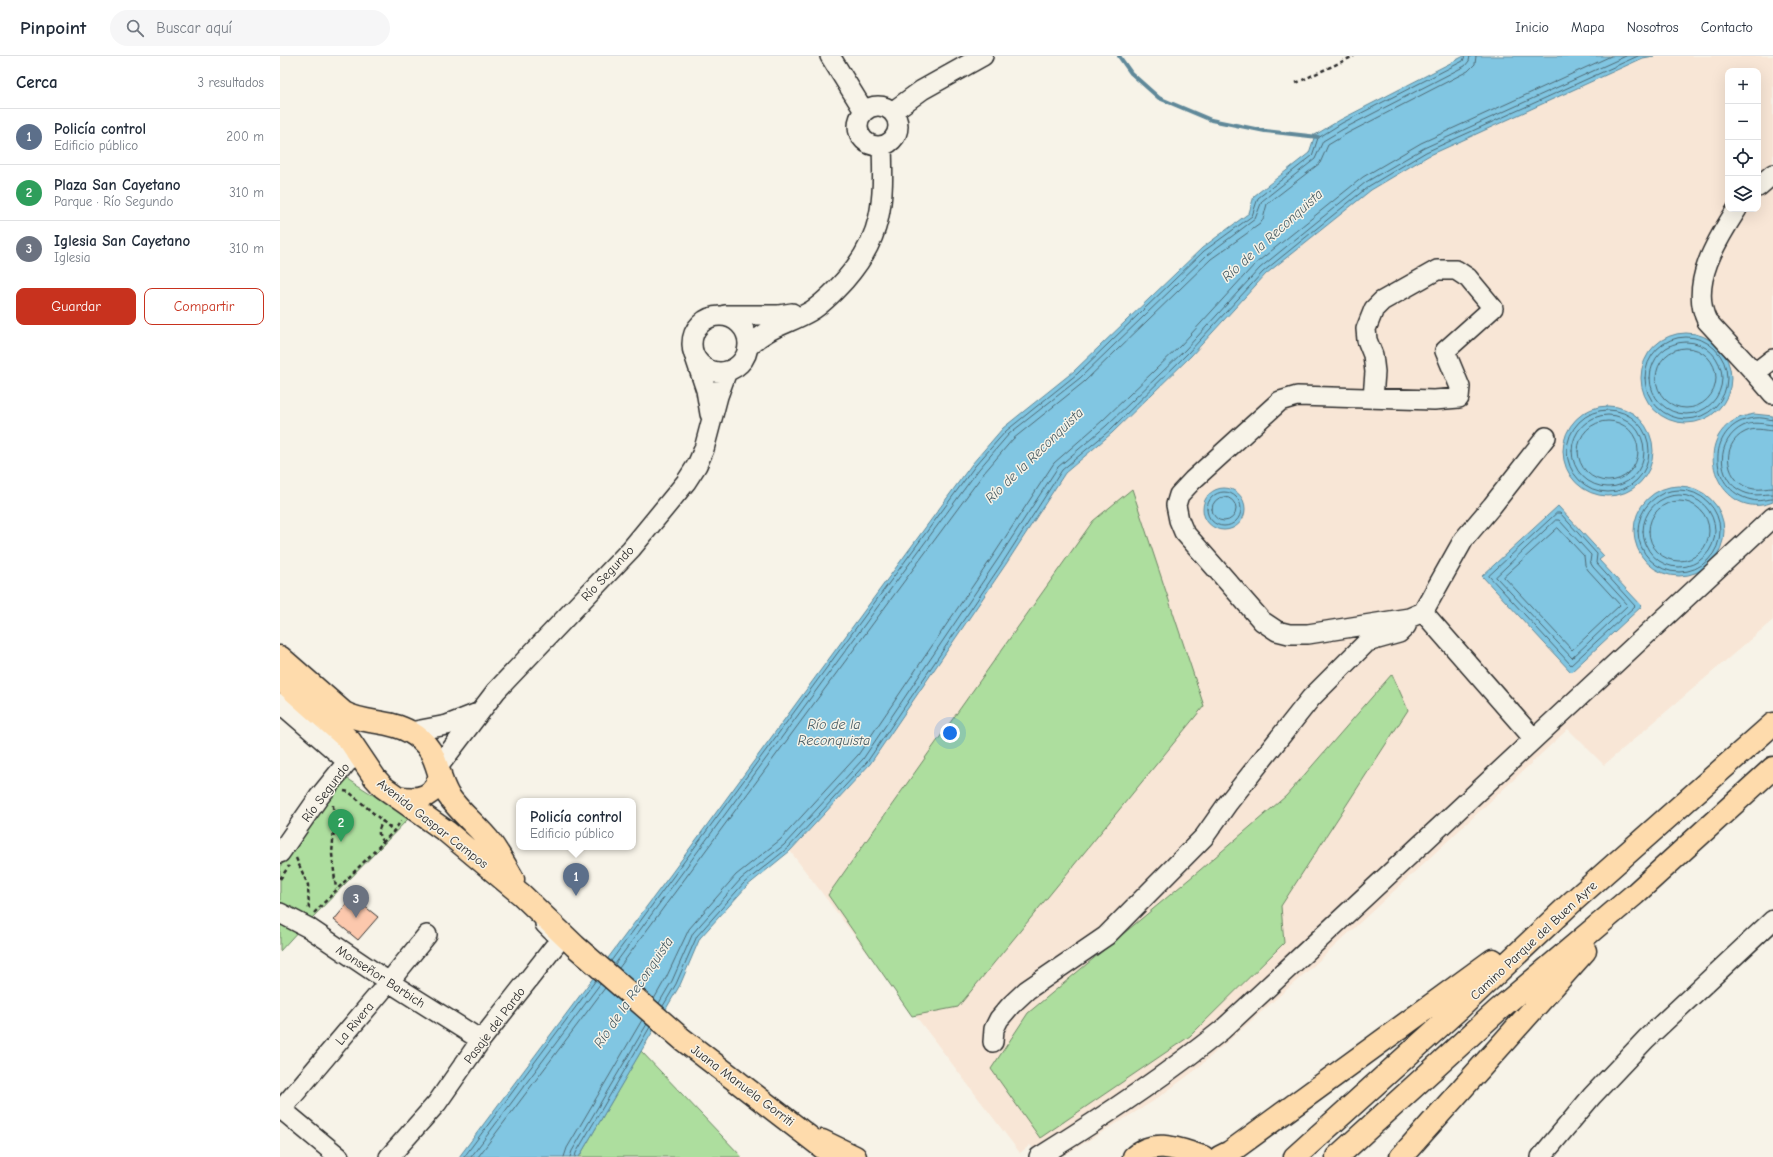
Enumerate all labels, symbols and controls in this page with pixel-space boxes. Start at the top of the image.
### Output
search box [110,10,390,46]
text: Pinpoint [20,17,86,39]
icon: search [124,17,146,39]
text: Buscar aquí [156,19,232,37]
text: Inicio [1515,19,1549,36]
text: Mapa [1571,19,1605,36]
text: Nosotros [1627,19,1679,36]
text: Contacto [1701,19,1753,36]
map controls [1725,68,1761,212]
button: + [1725,68,1761,104]
text: Cerca [16,73,58,92]
text: 3 resultados [198,75,264,90]
button: − [1725,104,1761,140]
text: Policía control [54,120,146,138]
text: 1 [26,129,32,144]
text: 200 m [226,129,264,144]
text: Edificio público [54,138,138,153]
button: locate [1725,140,1761,176]
text: Plaza San Cayetano [54,176,181,194]
button: layers [1725,176,1761,212]
text: 2 [26,185,32,200]
text: 310 m [229,185,264,200]
water label: Río de la Reconquista [1218,186,1326,285]
text: Parque · Río Segundo [54,194,173,209]
text: Iglesia San Cayetano [54,232,190,250]
text: 3 [26,241,32,256]
text: 310 m [229,241,264,256]
text: Iglesia [54,250,90,265]
button: Guardar [16,288,136,325]
button: Compartir [144,288,264,325]
water label: Río de la Reconquista [982,404,1087,507]
street label: Río Segundo [578,542,637,604]
water label: Río de la Reconquista [798,716,870,749]
your location [940,723,960,743]
street label: Río Segundo [298,760,353,825]
street label: Avenida Gaspar Campos [374,775,491,871]
popup [516,798,636,850]
text: Policía control [530,808,622,826]
pin: 2 [328,809,354,842]
text: Edificio público [530,826,614,841]
pin: 1 [563,863,589,896]
street label: Camino Parque del Buen Ayre [1467,877,1600,1003]
pin: 3 [343,885,369,918]
water label: Río de la Reconquista [590,934,677,1051]
street label: Monseñor Barbich [333,942,428,1011]
street label: Pasaje del Pardo [461,984,528,1067]
street label: La Rivera [332,999,377,1048]
street label: Juana Manuela Gorriti [688,1042,797,1129]

